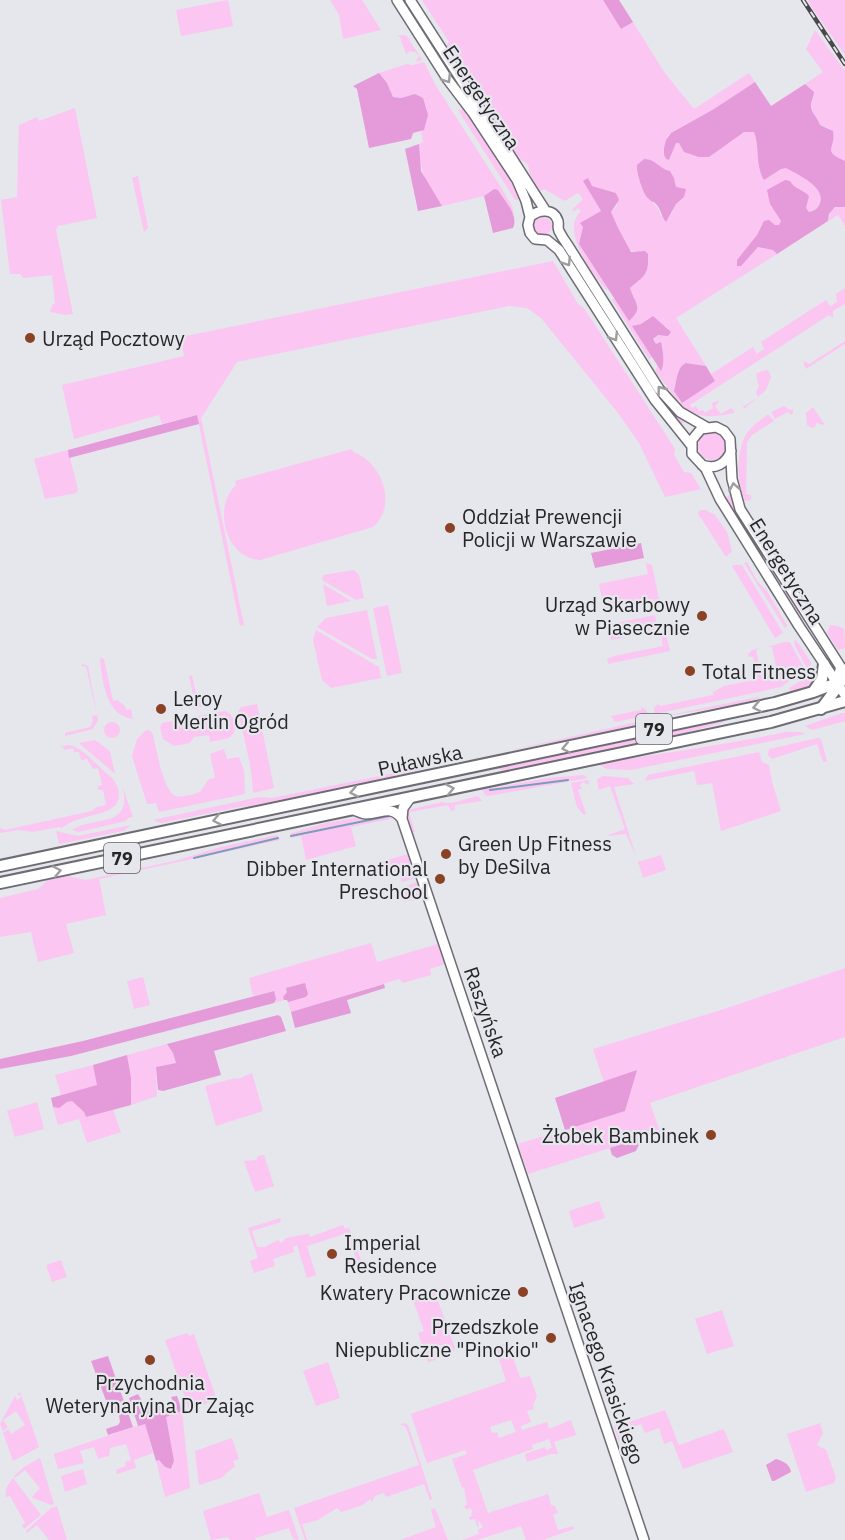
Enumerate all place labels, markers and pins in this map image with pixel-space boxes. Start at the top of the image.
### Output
place label: Urząd Pocztowy [42,325,185,352]
marker: Urząd Pocztowy [23,331,37,345]
place label: Oddział Prewencji Policji w Warszawie [462,503,637,553]
marker: Oddział Prewencji Policji w Warszawie [443,521,457,535]
place label: Urząd Skarbowy w Piasecznie [545,591,690,641]
marker: Urząd Skarbowy w Piasecznie [695,609,709,623]
place label: Total Fitness [702,658,816,685]
marker: Total Fitness [683,664,697,678]
place label: Leroy Merlin Ogród [173,685,289,735]
marker: Leroy Merlin Ogród [154,702,168,716]
place label: Green Up Fitness by DeSilva [458,830,612,880]
marker: Green Up Fitness by DeSilva [439,847,453,861]
place label: Dibber International Preschool [246,855,428,905]
marker: Dibber International Preschool [433,872,447,886]
place label: Żłobek Bambinek [542,1122,699,1149]
marker: Żłobek Bambinek [704,1128,718,1142]
place label: Imperial Residence [344,1229,437,1279]
marker: Imperial Residence [325,1247,339,1261]
place label: Kwatery Pracownicze [320,1279,511,1306]
marker: Kwatery Pracownicze [516,1285,530,1299]
place label: Przedszkole Niepubliczne "Pinokio" [335,1313,539,1363]
marker: Przedszkole Niepubliczne "Pinokio" [544,1331,558,1345]
marker: Przychodnia Weterynaryjna Dr Zając [143,1353,157,1367]
place label: Przychodnia Weterynaryjna Dr Zając [46,1369,254,1419]

